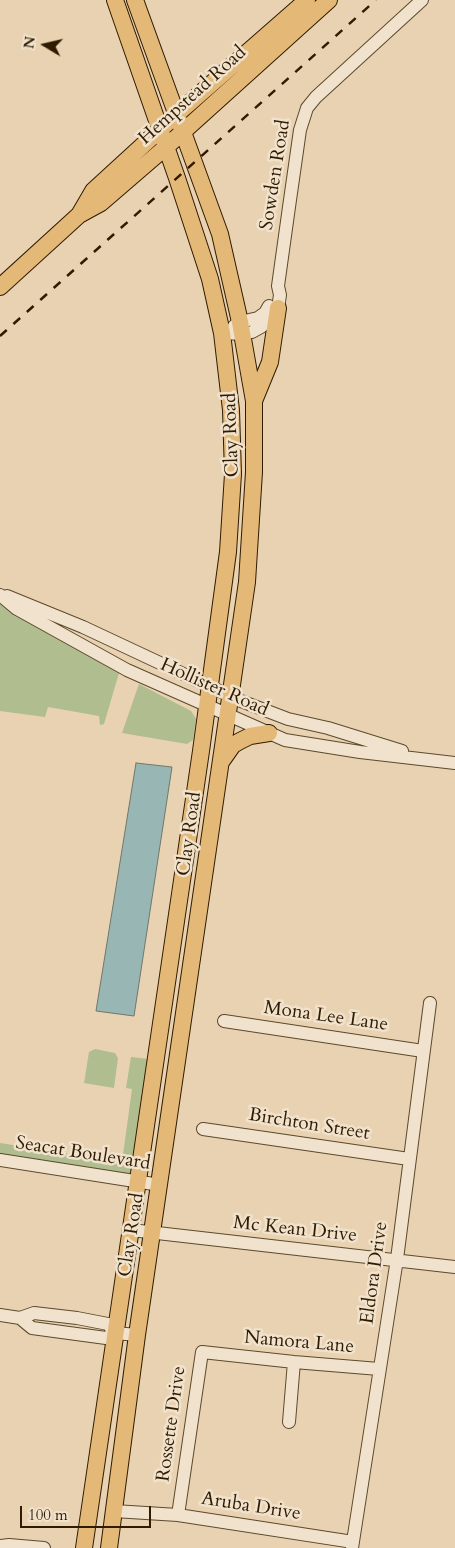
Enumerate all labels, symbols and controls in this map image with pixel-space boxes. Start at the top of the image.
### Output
north arrow [20,20,70,70]
text: N [19,35,40,50]
street label: Hempstead Road [135,42,251,150]
street label: Sowden Road [256,118,296,232]
street label: Clay Road [219,392,245,478]
street label: Hollister Road [156,654,272,722]
street label: Clay Road [173,791,207,877]
street label: Mona Lee Lane [262,997,390,1037]
street label: Birchton Street [247,1104,371,1146]
street label: Seacat Boulevard [14,1132,152,1176]
street label: Clay Road [114,1192,150,1278]
street label: Mc Kean Drive [232,1212,358,1248]
street label: Eldora Drive [357,1220,393,1326]
street label: Namora Lane [243,1327,355,1359]
street label: Rossette Drive [153,1365,191,1483]
street label: Aruba Drive [200,1488,302,1526]
scale bar [22,1496,154,1528]
text: 100 m [28,1505,68,1525]

